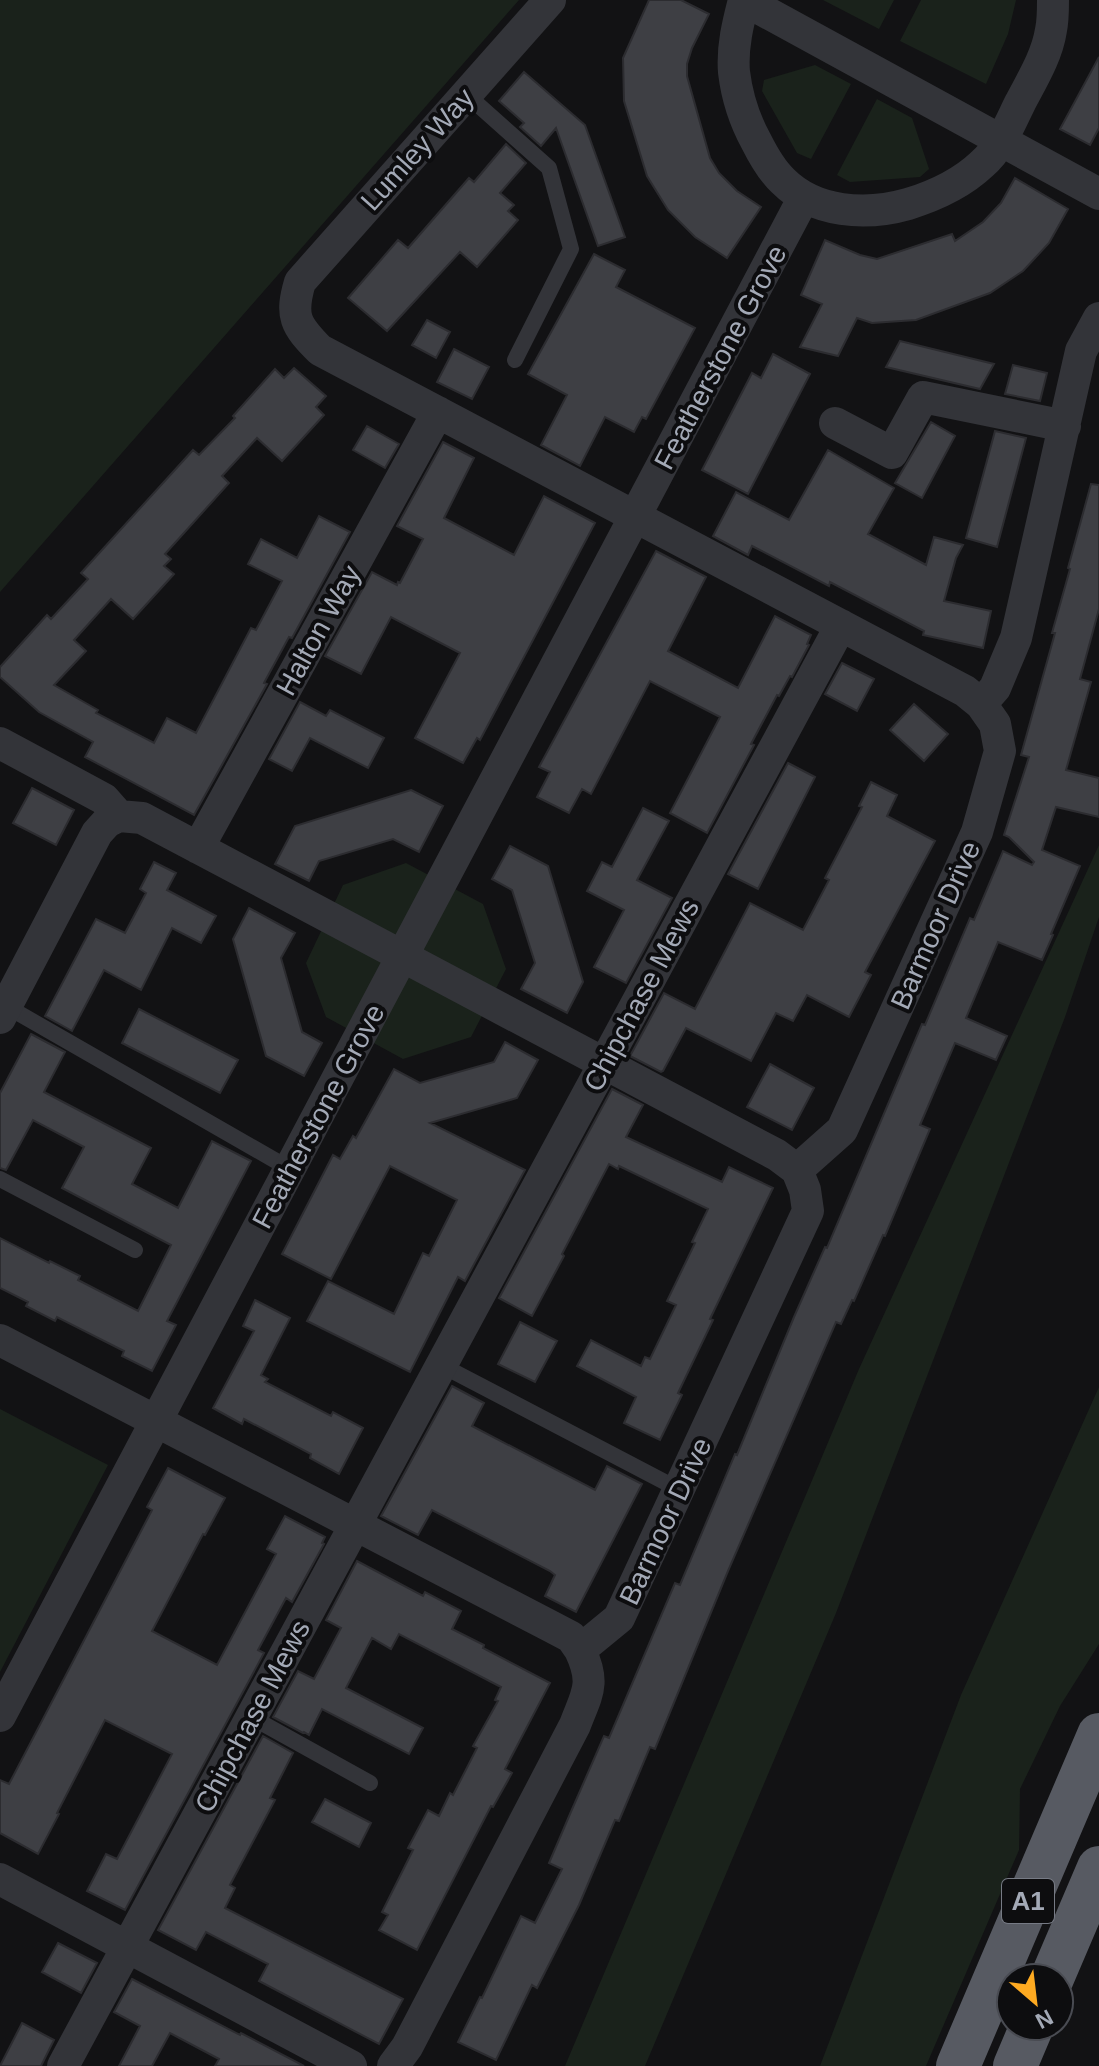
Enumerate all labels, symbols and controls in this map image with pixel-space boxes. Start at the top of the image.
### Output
street label: Lumley Way [355,82,480,217]
street label: Featherstone Grove [648,240,793,474]
street label: Halton Way [270,560,367,701]
street label: Barmoor Drive [885,836,986,1014]
street label: Chipchase Mews [578,894,705,1097]
street label: Featherstone Grove [246,999,391,1233]
street label: Barmoor Drive [613,1433,718,1610]
street label: Chipchase Mews [189,1615,316,1818]
road number: A1 [1002,1879,1054,1923]
north arrow [995,1962,1075,2042]
text: N [1031,2004,1057,2034]

